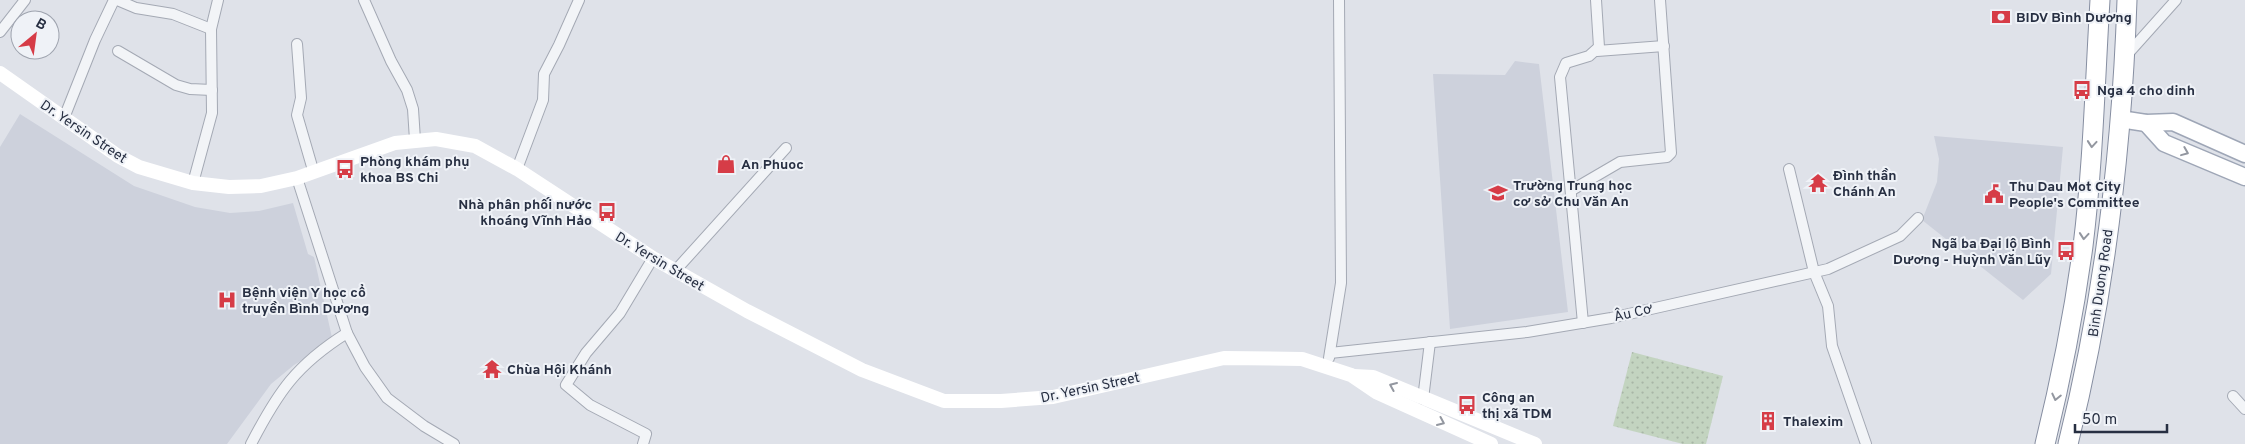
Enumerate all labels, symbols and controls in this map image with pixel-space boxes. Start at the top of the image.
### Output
bank icon: BIDV Bình Dương [1990,6,2012,28]
north arrow [10,10,60,60]
place label: BIDV Bình Dương [2016,10,2132,27]
text: B [32,15,49,35]
bus stop icon: Nga 4 cho dinh [2071,79,2093,101]
place label: Nga 4 cho dinh [2097,83,2195,100]
street label: Dr. Yersin Street [37,97,130,168]
one-way arrow [2087,140,2098,148]
one-way arrow [2180,145,2189,156]
shop icon: An Phuoc [715,153,737,175]
place label: Phòng khám phụ khoa BS Chi [360,154,469,187]
place label: An Phuoc [741,157,804,174]
bus stop icon: Phòng khám phụ khoa BS Chi [334,158,356,180]
place label: Đình thần Chánh An [1833,168,1897,201]
temple icon: Đình thần Chánh An [1807,172,1829,194]
place label: Trường Trung học cơ sở Chu Văn An [1513,178,1632,211]
place label: Thu Dau Mot City People's Committee [2009,179,2140,212]
school or university icon: Trường Trung học cơ sở Chu Văn An [1487,182,1509,204]
public building icon: Thu Dau Mot City People's Committee [1983,183,2005,205]
place label: Nhà phân phối nước khoáng Vĩnh Hảo [458,197,592,230]
bus stop icon: Nhà phân phối nước khoáng Vĩnh Hảo [596,201,618,223]
street label: Binh Duong Road [2086,228,2117,338]
street label: Dr. Yersin Street [612,229,707,296]
one-way arrow [2078,233,2089,241]
place label: Ngã ba Đại lộ Bình Dương - Huỳnh Văn Lũy [1893,236,2051,269]
bus stop icon: Ngã ba Đại lộ Bình Dương - Huỳnh Văn Lũy [2055,240,2077,262]
place label: Bệnh viện Y học cổ truyền Bình Dương [242,284,369,318]
hospital icon: Bệnh viện Y học cổ truyền Bình Dương [216,289,238,311]
street label: Âu Cơ [1612,300,1655,326]
temple icon: Chùa Hội Khánh [481,358,503,380]
place label: Chùa Hội Khánh [507,362,612,379]
street label: Dr. Yersin Street [1039,370,1141,407]
one-way arrow [1389,381,1398,392]
place label: Công an thị xã TDM [1482,390,1552,423]
one-way arrow [2051,392,2062,401]
bus stop icon: Công an thị xã TDM [1456,394,1478,416]
scale bar [2075,402,2168,434]
building icon: Thalexim [1757,410,1779,432]
text: 50 m [2082,411,2117,430]
place label: Thalexim [1783,414,1843,431]
one-way arrow [1436,416,1445,427]

